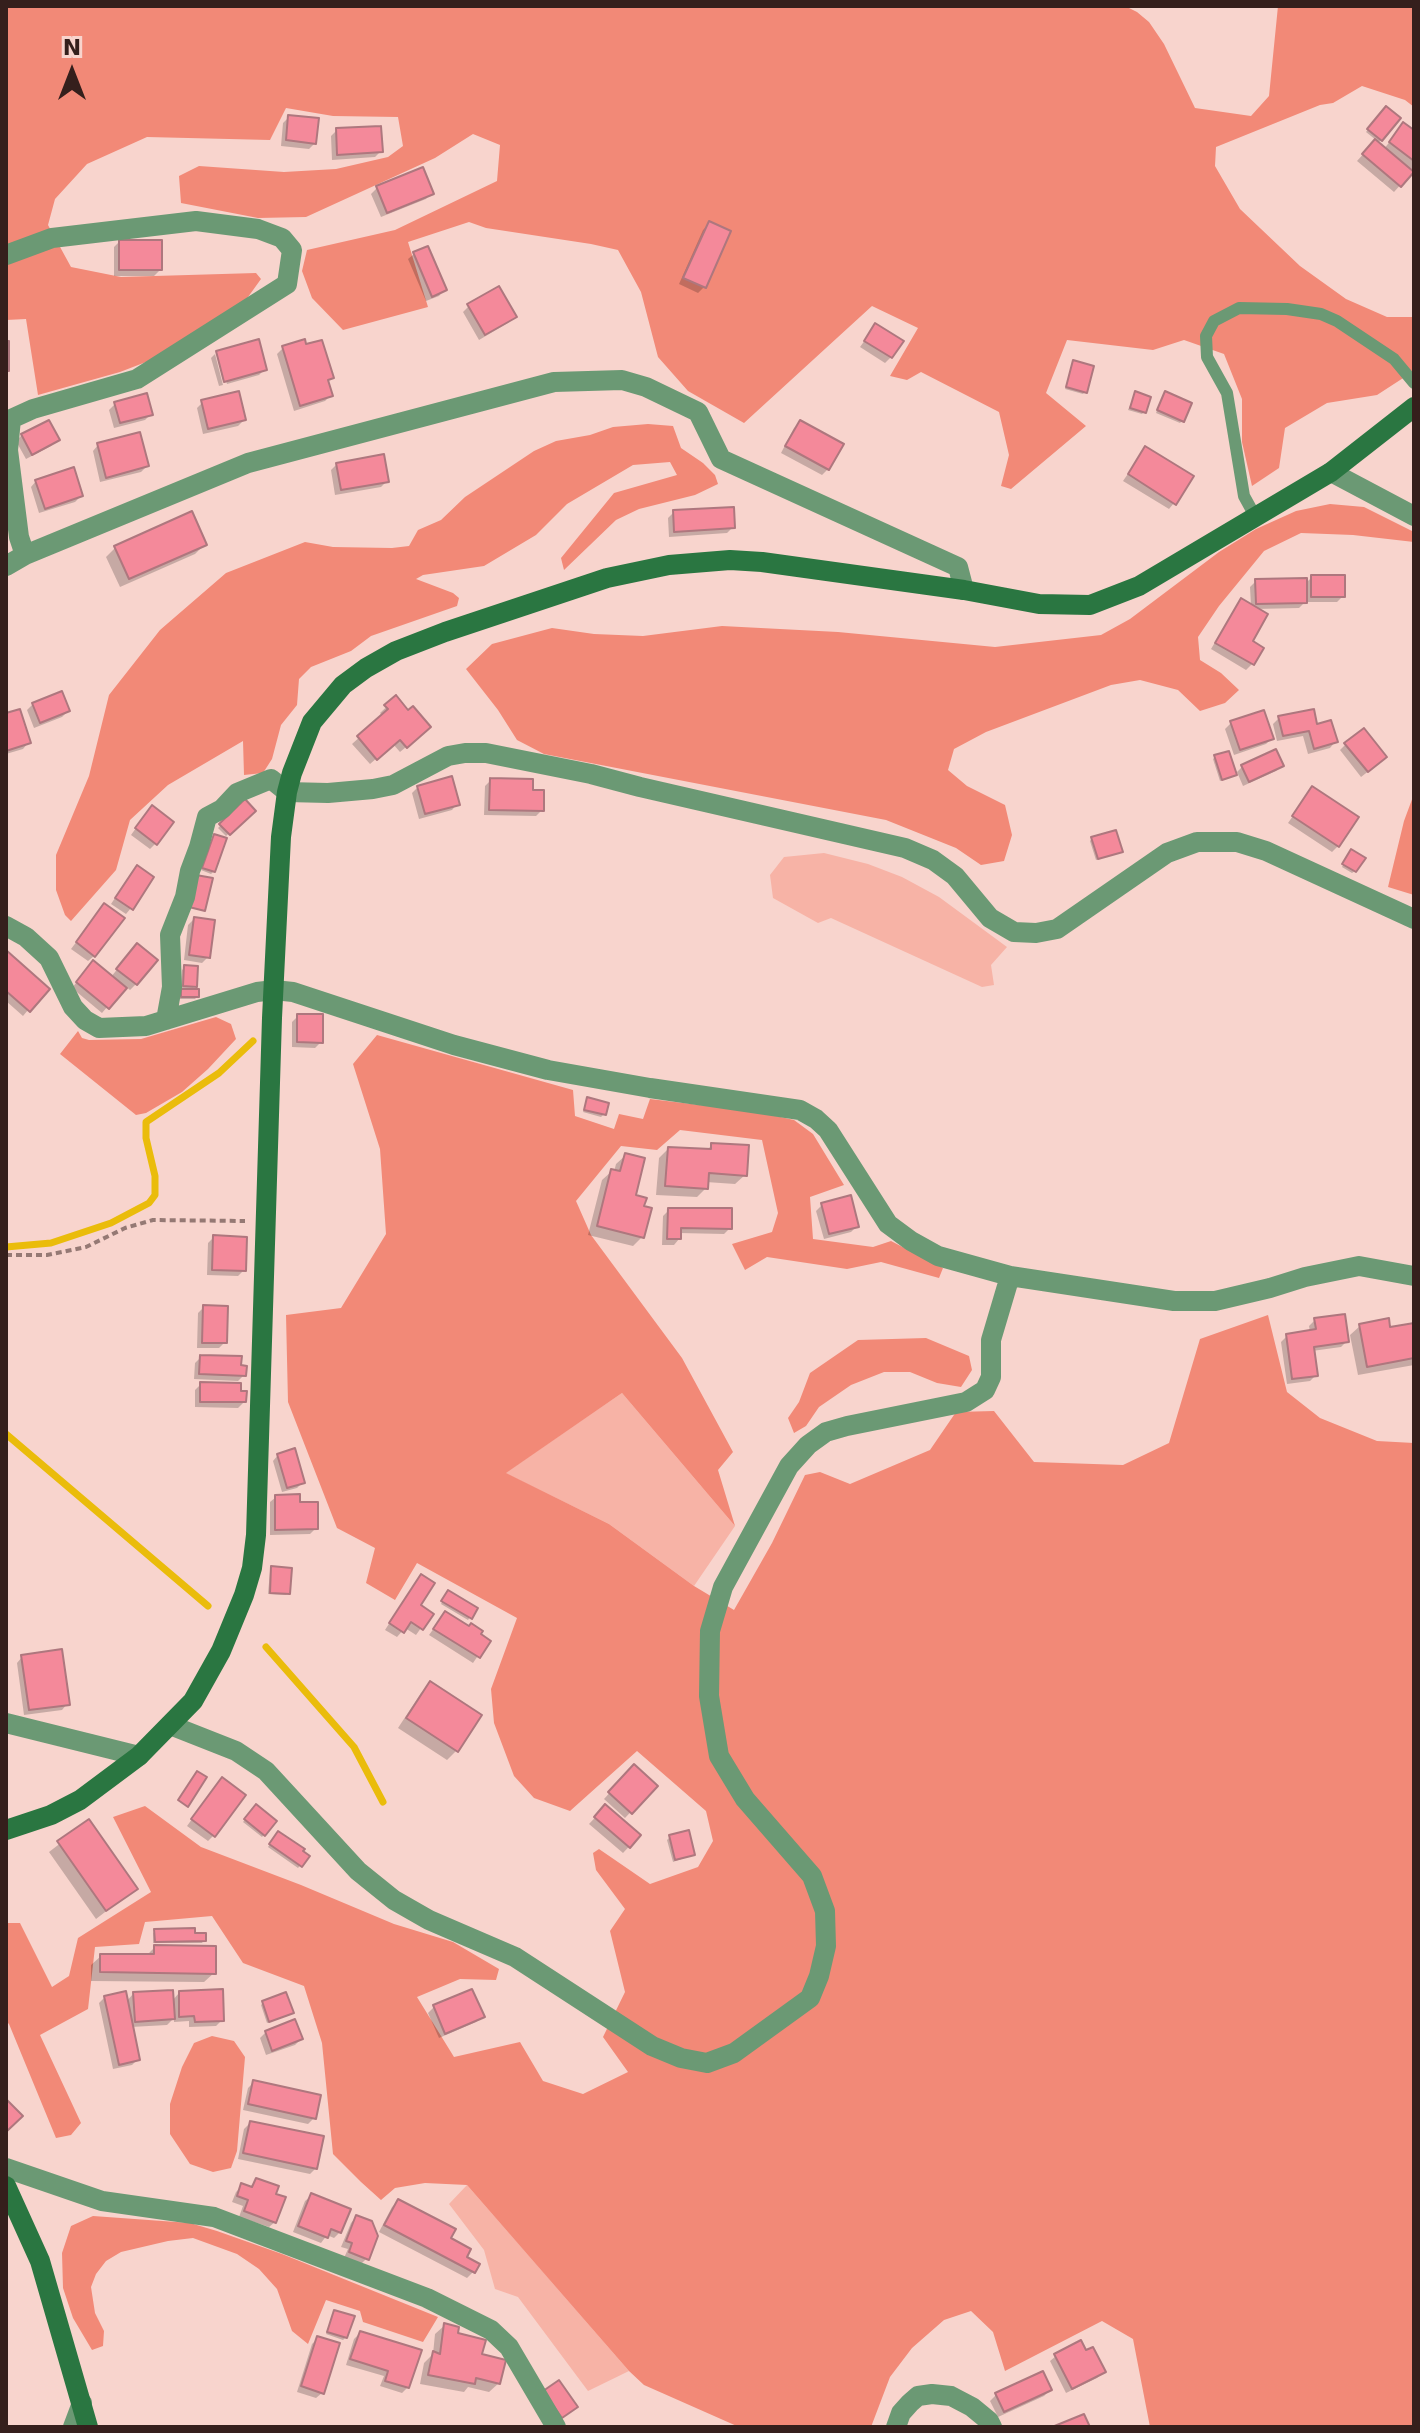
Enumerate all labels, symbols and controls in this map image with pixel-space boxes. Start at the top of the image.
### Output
north arrow [32,32,112,112]
text: N [63,35,81,60]

